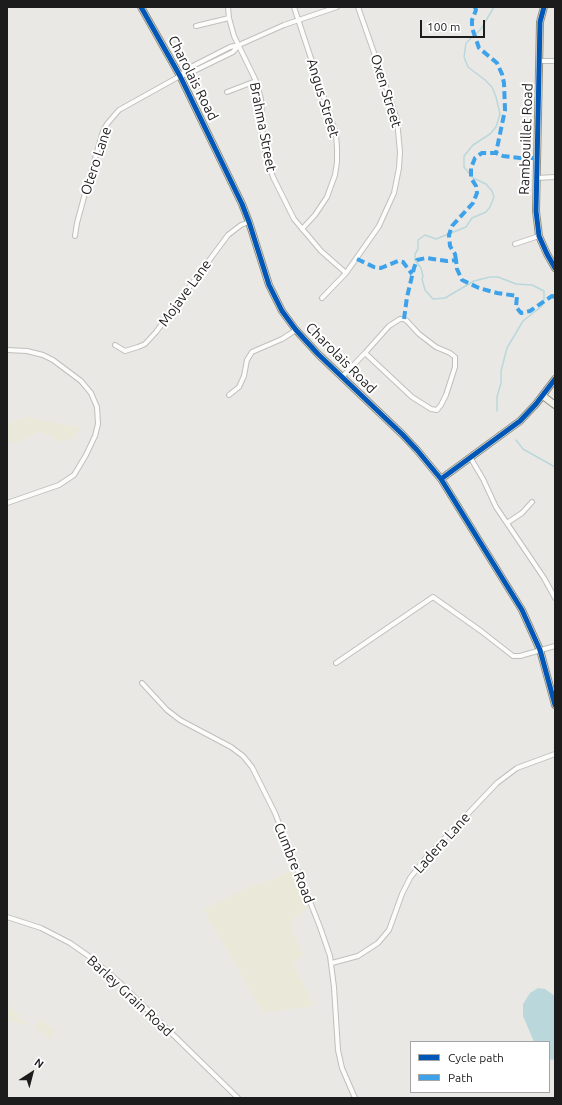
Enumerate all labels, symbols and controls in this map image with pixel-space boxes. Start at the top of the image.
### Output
scale bar [422,12,487,38]
text: 100 m [427,20,460,33]
street label: Charolais Road [164,33,222,123]
street label: Oxen Street [367,52,405,130]
street label: Angus Street [303,57,343,139]
street label: Brahma Street [246,81,280,173]
street label: Rambouillet Road [516,83,536,195]
street label: Otero Lane [77,125,115,197]
street label: Mojave Lane [155,256,215,330]
street label: Charolais Road [302,319,380,397]
street label: Ladera Lane [410,809,474,877]
street label: Cumbre Road [270,820,318,906]
street label: Barley Grain Road [84,952,176,1040]
legend [410,1041,550,1093]
text: Cycle path [448,1051,504,1064]
north arrow [12,1053,52,1093]
text: N [32,1056,46,1071]
text: Path [448,1071,473,1084]

